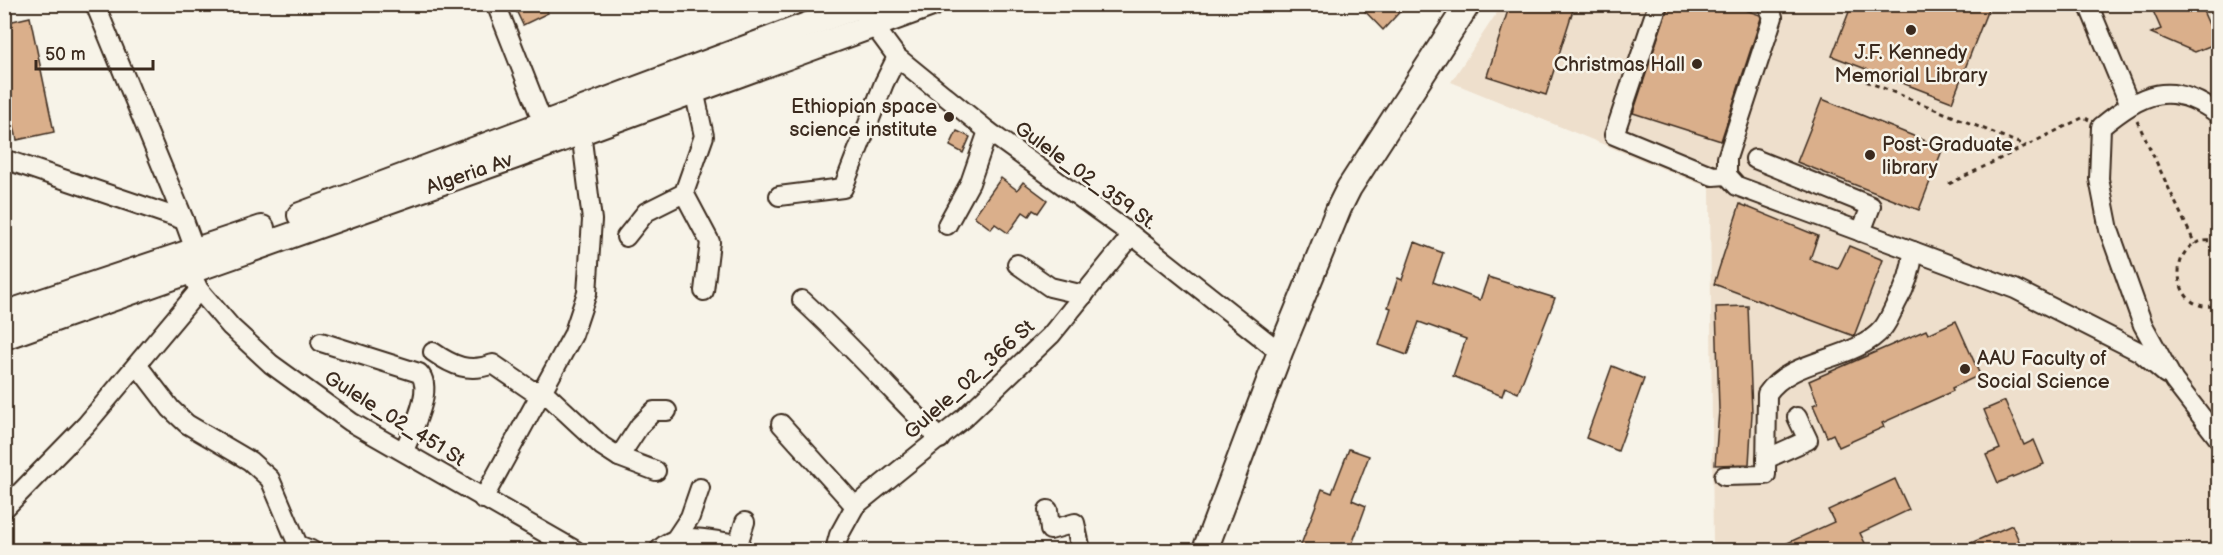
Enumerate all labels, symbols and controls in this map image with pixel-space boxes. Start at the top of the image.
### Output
marker: J.F. Kennedy Memorial Library [1904,23,1918,37]
scale bar [36,33,153,71]
place label: J.F. Kennedy Memorial Library [1835,41,1987,88]
text: 50 m [45,44,86,65]
place label: Christmas Hall [1554,53,1685,77]
marker: Christmas Hall [1690,57,1704,71]
place label: Ethiopian space science institute [789,95,937,142]
marker: Ethiopian space science institute [942,110,956,124]
street label: Gulele_02_359 St. [1010,116,1161,235]
place label: Post-Graduate library [1882,133,2013,180]
street label: Algeria Av [423,148,516,200]
marker: Post-Graduate library [1863,148,1877,162]
street label: Gulele_02_366 St [900,315,1040,444]
place label: AAU Faculty of Social Science [1977,347,2110,394]
marker: AAU Faculty of Social Science [1958,362,1972,376]
street label: Gulele_02_451 St [320,366,469,472]

